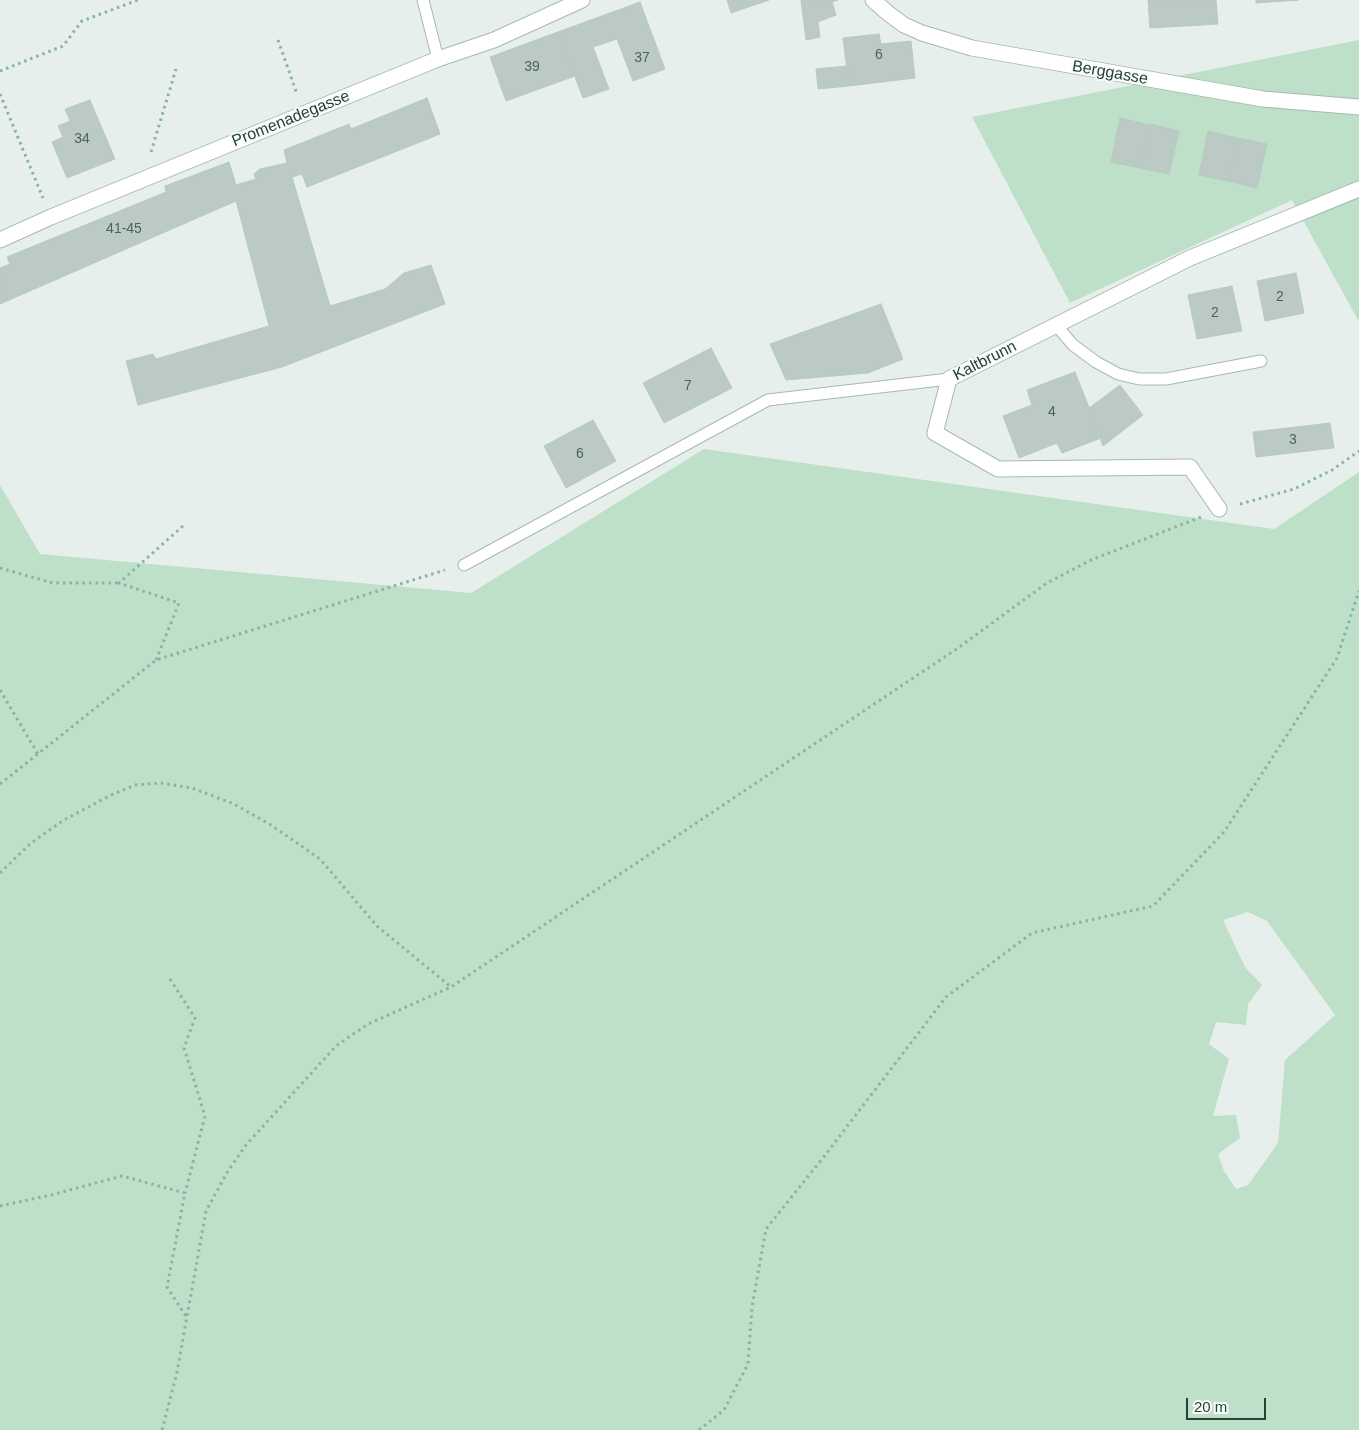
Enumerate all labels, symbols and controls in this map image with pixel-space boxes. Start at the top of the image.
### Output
house number: 6 [875,47,883,63]
house number: 37 [634,50,650,66]
street label: Berggasse [1071,57,1149,89]
house number: 39 [524,59,540,75]
street label: Promenadegasse [229,87,353,151]
house number: 34 [74,131,90,147]
house number: 41-45 [106,221,142,237]
house number: 2 [1276,289,1284,305]
house number: 2 [1211,305,1219,321]
street label: Kaltbrunn [950,337,1020,385]
house number: 7 [684,378,692,394]
house number: 4 [1048,404,1056,420]
house number: 3 [1289,432,1297,448]
house number: 6 [576,446,584,462]
scale bar [1189,1388,1269,1420]
text: 20 m [1194,1398,1227,1415]

